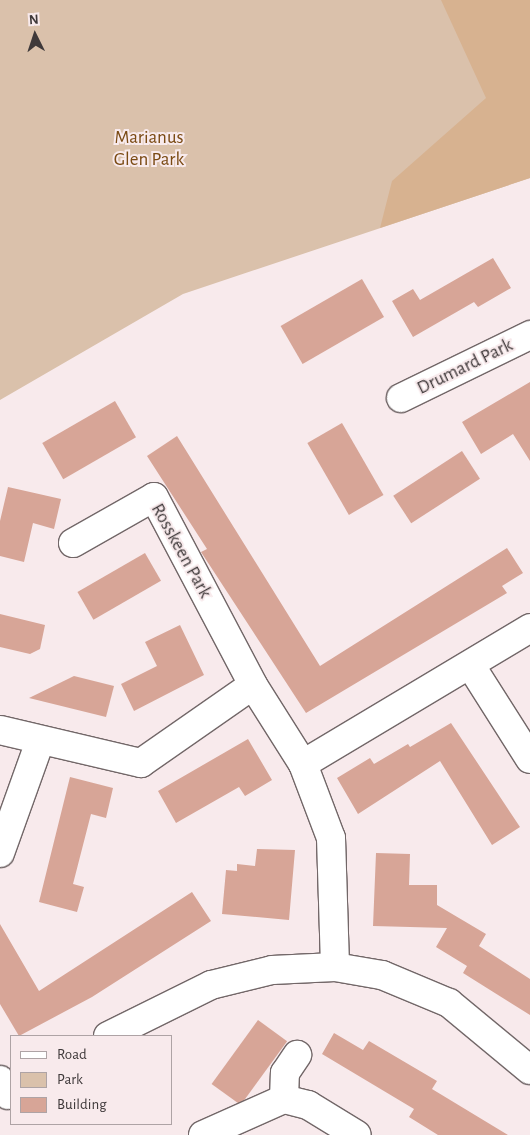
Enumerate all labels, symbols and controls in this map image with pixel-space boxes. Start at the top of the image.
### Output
north arrow [10,10,60,60]
text: N [29,13,39,27]
park label: Marianus Glen Park [114,127,184,171]
street label: Drumard Park [413,334,517,400]
street label: Rosskeen Park [146,500,216,602]
legend [10,1035,172,1125]
text: Road [57,1047,87,1062]
text: Park [57,1072,83,1087]
text: Building [57,1097,107,1112]

